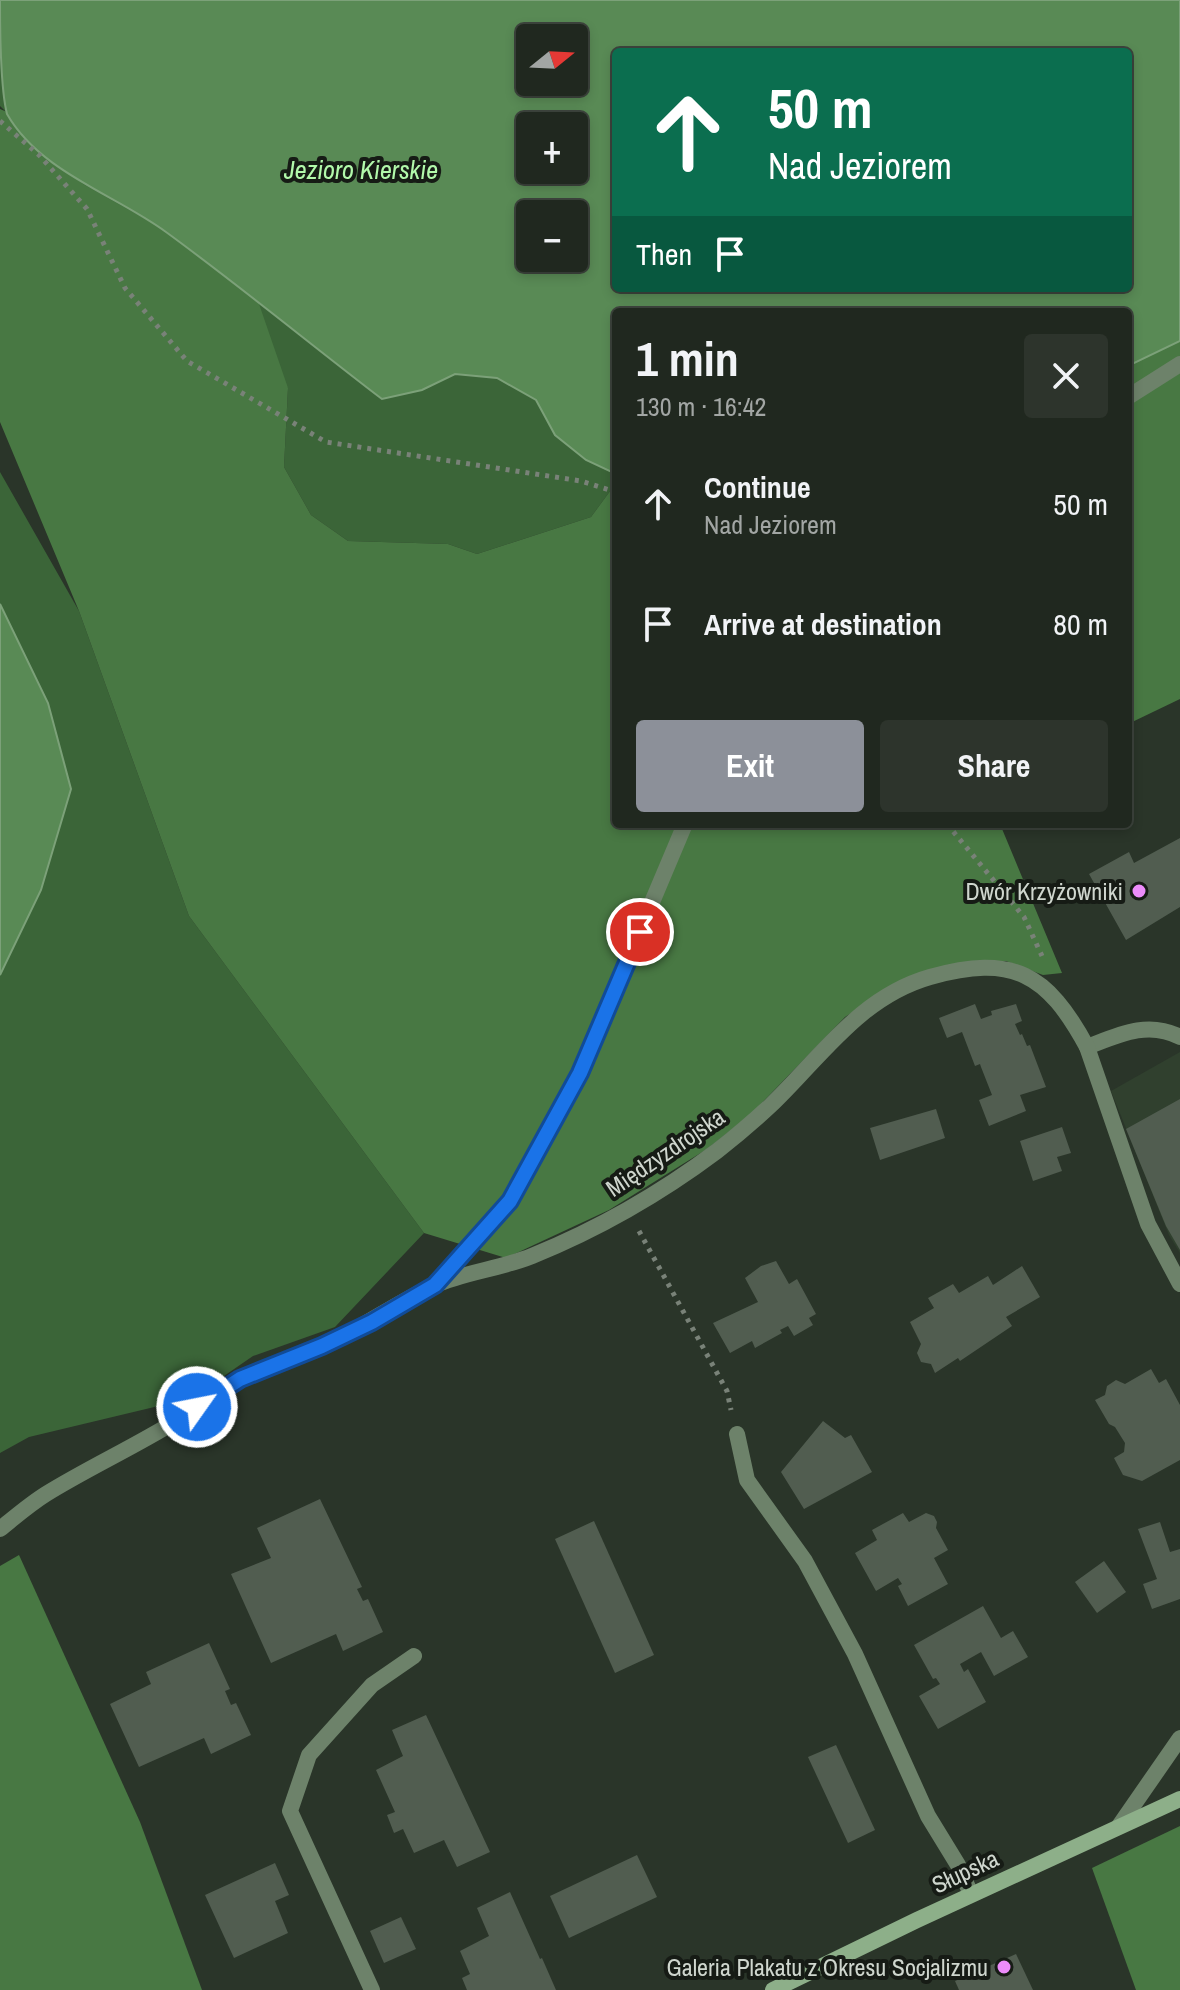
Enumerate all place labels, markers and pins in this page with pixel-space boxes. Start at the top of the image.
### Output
place label: Dwór Krzyżowniki [966,875,1123,907]
marker: Dwór Krzyżowniki [1130,882,1148,900]
pin [606,898,674,966]
place label: Galeria Plakatu z Okresu Socjalizmu [666,1951,988,1983]
marker: Galeria Plakatu z Okresu Socjalizmu [995,1958,1013,1976]

